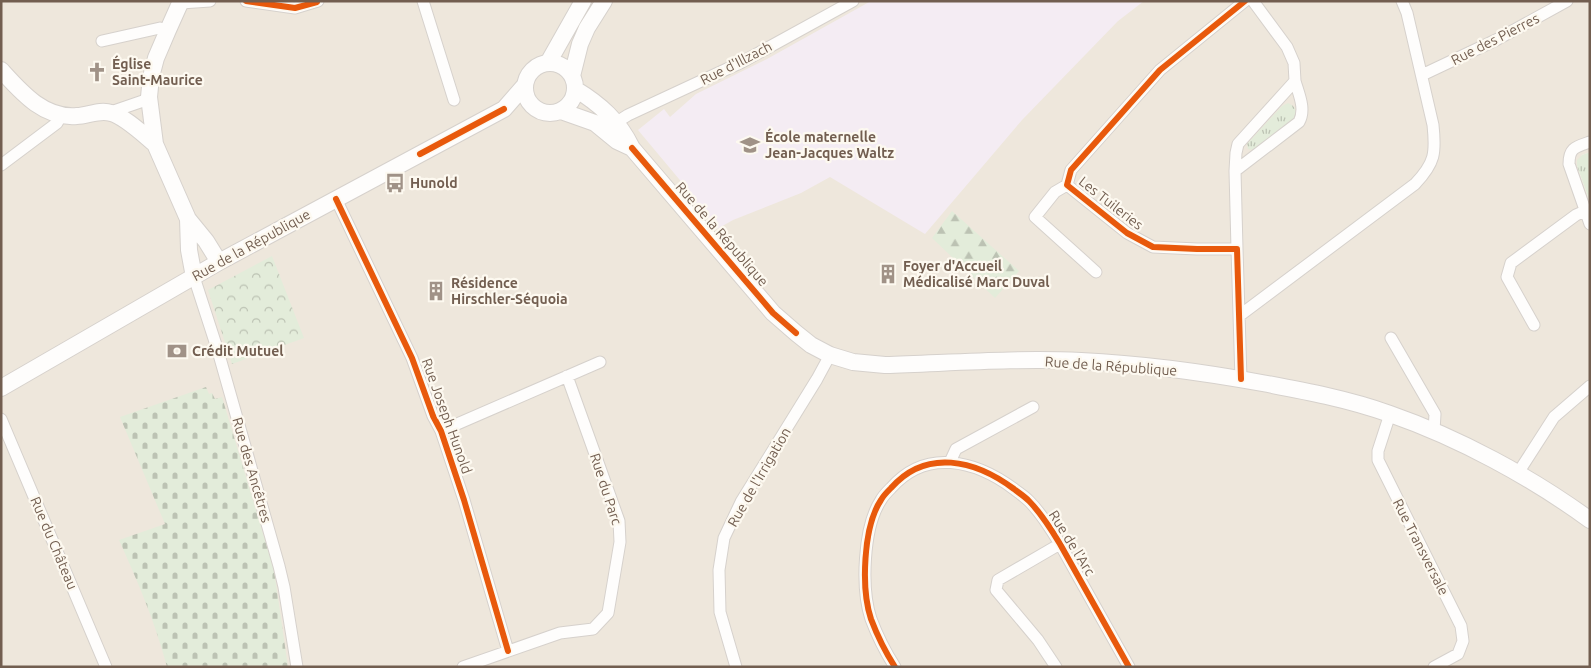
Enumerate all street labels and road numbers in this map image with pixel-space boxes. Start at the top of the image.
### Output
street label: Rue des Pierres [1448,10,1542,68]
street label: Rue d'Illzach [697,38,775,88]
street label: Les Tuileries [1076,173,1146,233]
street label: Rue de la République [672,179,772,289]
street label: Rue de la République [189,206,313,284]
street label: Rue de la République [1044,353,1178,379]
street label: Rue Joseph Hunold [419,356,475,476]
street label: Rue des Ancêtres [229,416,275,524]
street label: Rue de l'Irrigation [724,425,794,529]
street label: Rue du Parc [587,451,625,527]
street label: Rue du Château [27,494,81,592]
street label: Rue Transversale [1390,496,1452,598]
street label: Rue de l'Arc [1046,507,1099,579]

